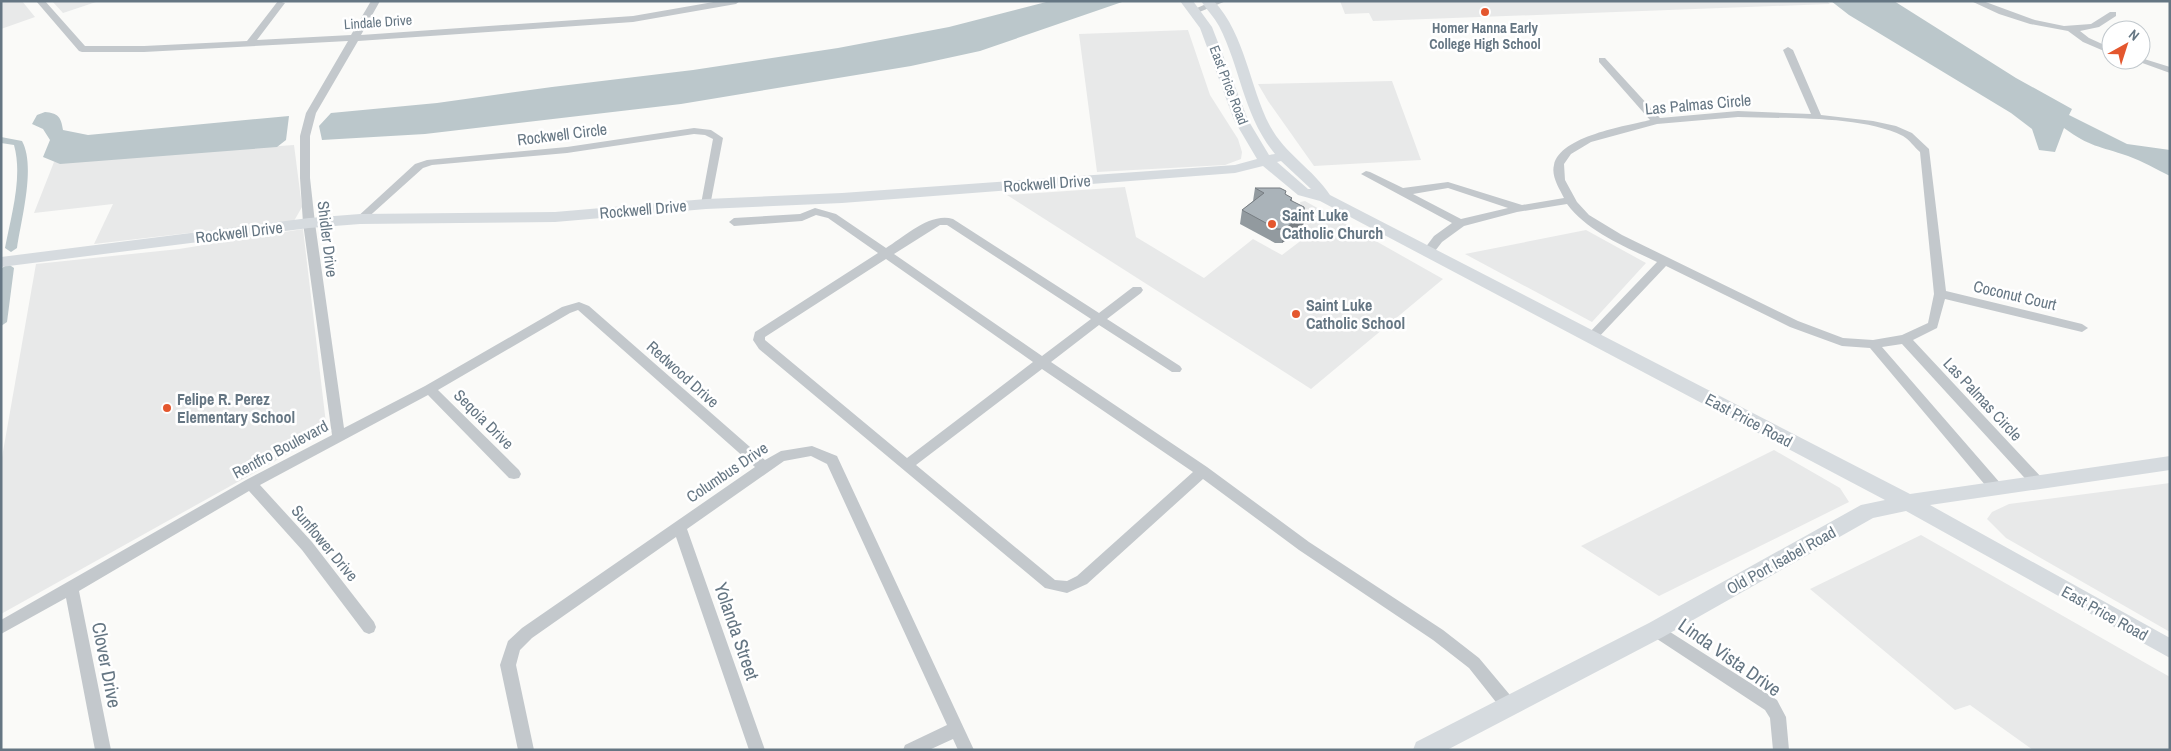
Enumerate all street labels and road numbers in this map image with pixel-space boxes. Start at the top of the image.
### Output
street label: Lindale Drive [343,11,413,33]
street label: East Price Road [1206,43,1252,127]
street label: Las Palmas Circle [1644,88,1752,120]
street label: Rockwell Circle [516,118,608,150]
street label: Rockwell Drive [1003,169,1091,197]
street label: Rockwell Drive [598,194,688,224]
street label: Shidler Drive [312,200,344,278]
street label: Rockwell Drive [194,216,284,248]
street label: Coconut Court [1971,275,2059,315]
street label: Redwood Drive [642,336,724,412]
street label: Las Palmas Circle [1939,353,2027,445]
street label: Seqoia Drive [449,384,519,454]
street label: East Price Road [1702,388,1796,452]
street label: Rentfro Boulevard [228,414,332,484]
street label: Columbus Drive [682,437,772,507]
street label: Sunflower Drive [287,500,363,586]
street label: Old Port Isabel Road [1722,521,1840,599]
street label: Yolanda Street [708,579,766,684]
street label: East Price Road [2058,580,2152,646]
street label: Linda Vista Drive [1673,612,1787,702]
street label: Clover Drive [86,620,128,710]

